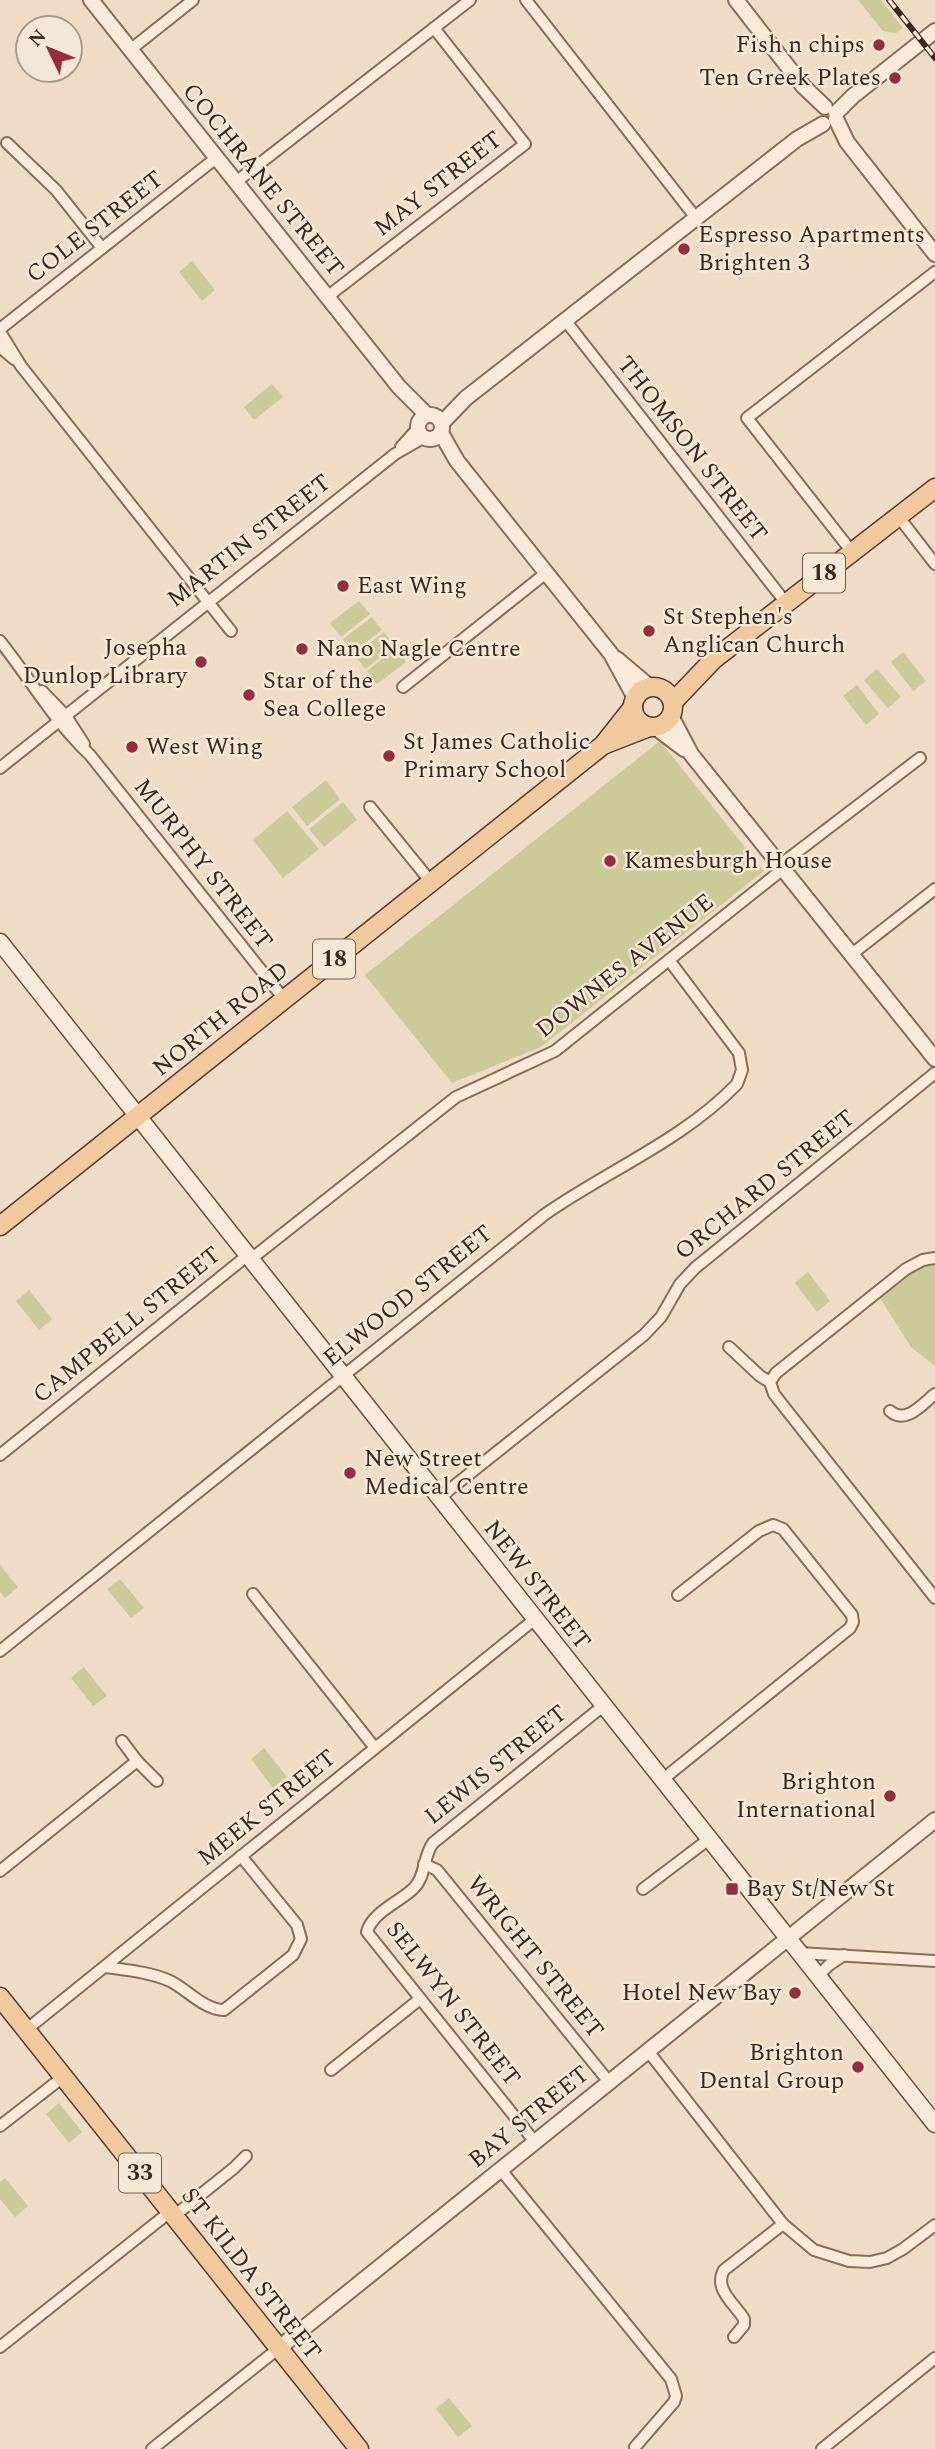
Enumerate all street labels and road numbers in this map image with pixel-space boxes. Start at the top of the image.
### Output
street label: COCHRANE STREET [173,75,353,285]
street label: MAY STREET [366,122,510,246]
street label: COLE STREET [19,162,171,292]
street label: THOMSON STREET [608,348,776,550]
street label: MARTIN STREET [159,465,339,617]
road number: 18 [803,554,845,593]
street label: MURPHY STREET [125,771,281,957]
street label: DOWNES AVENUE [528,885,722,1047]
road number: 18 [313,940,355,978]
street label: NORTH ROAD [145,952,297,1086]
street label: ORCHARD STREET [667,1101,863,1269]
street label: ELWOOD STREET [315,1216,501,1376]
street label: CAMPBELL STREET [25,1238,229,1412]
street label: NEW STREET [475,1512,599,1658]
street label: LEWIS STREET [417,1696,575,1834]
street label: MEEK STREET [190,1741,344,1875]
street label: WRIGHT STREET [458,1868,612,2046]
street label: SELWYN STREET [377,1914,529,2094]
street label: BAY STREET [461,2057,597,2177]
road number: 33 [119,2154,161,2192]
street label: ST KILDA STREET [172,2180,330,2368]

